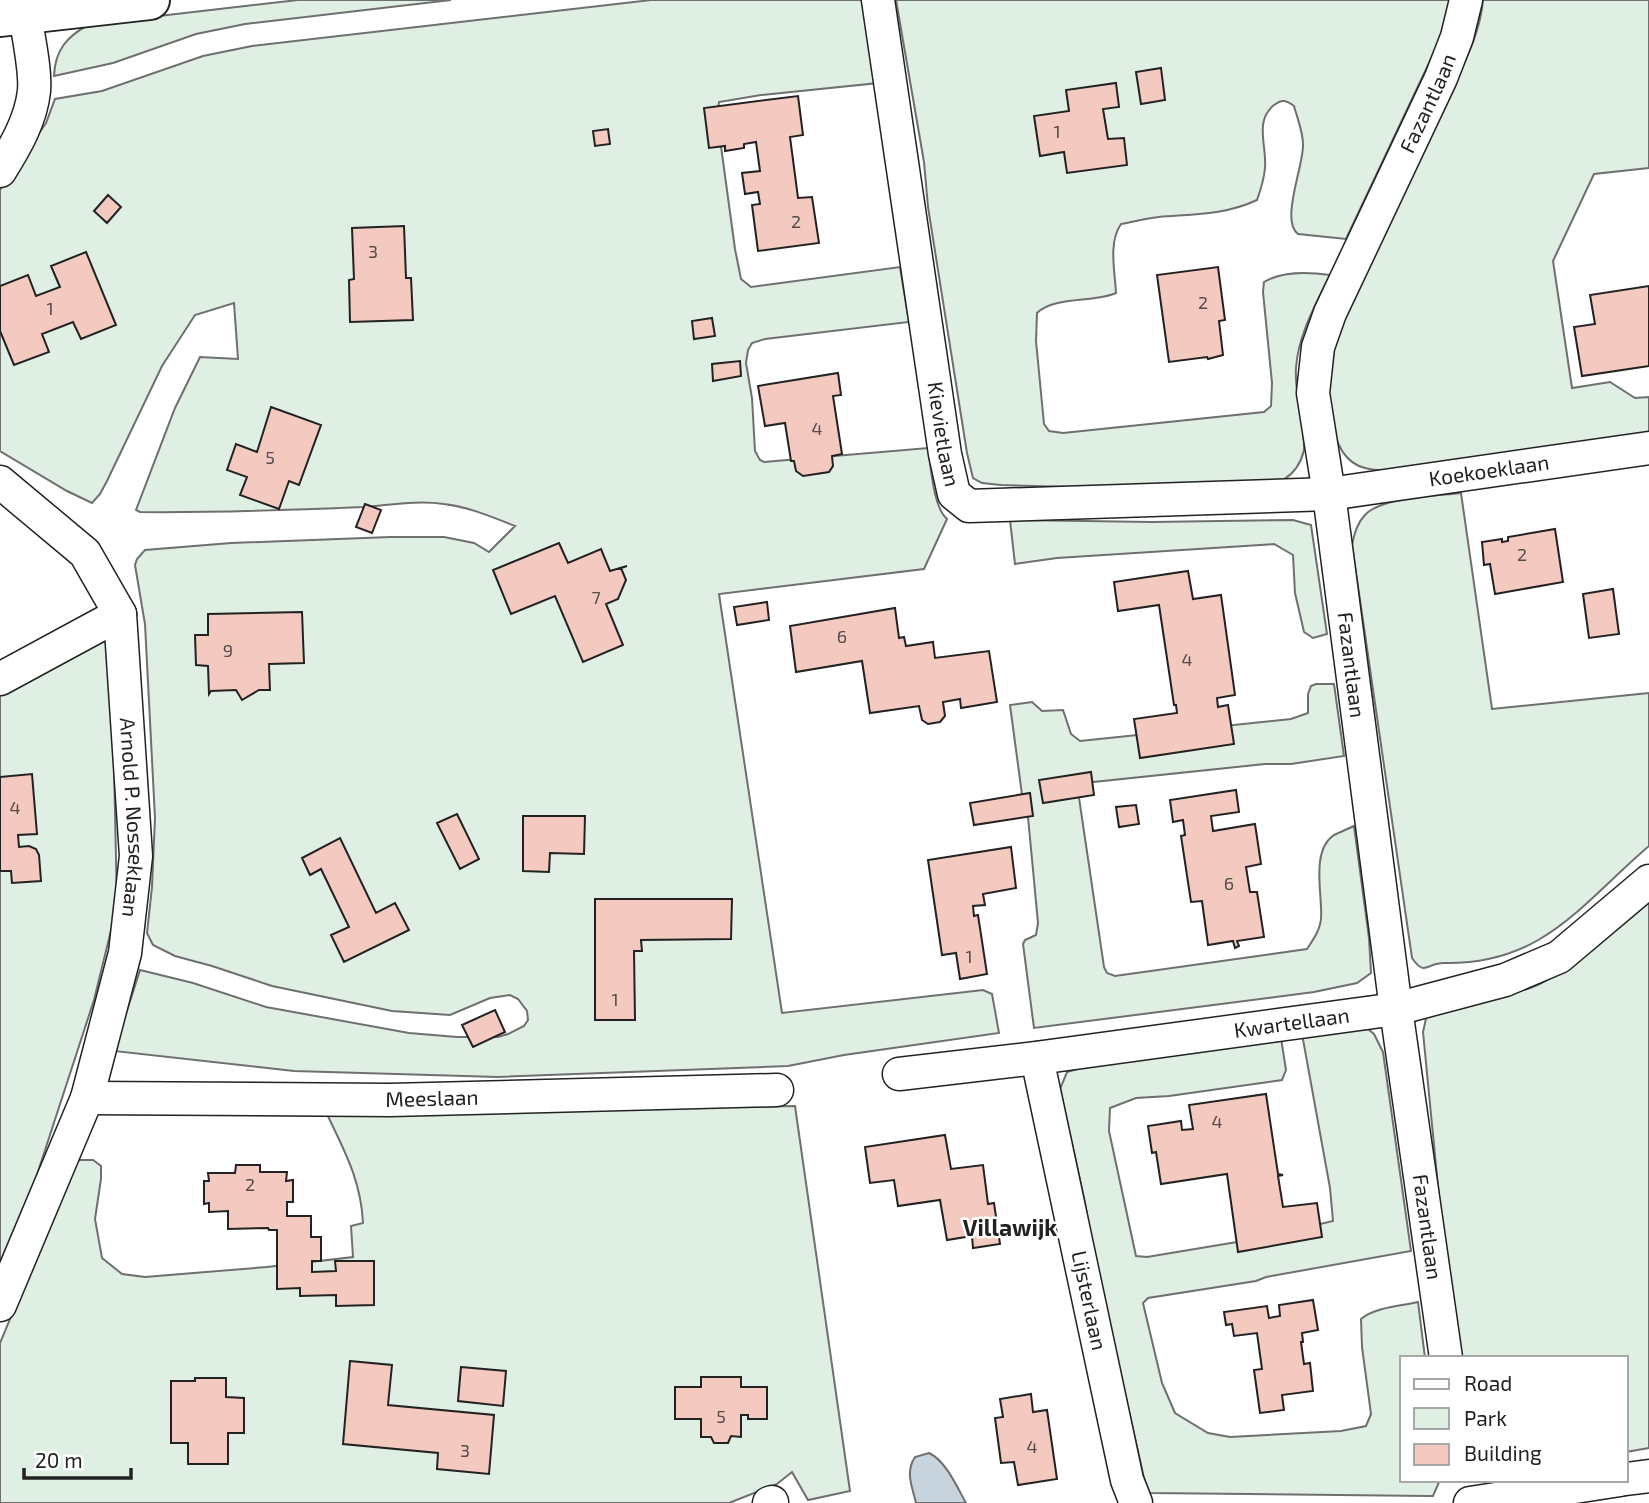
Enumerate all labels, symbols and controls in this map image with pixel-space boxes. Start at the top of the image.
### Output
street label: Fazantlaan [1394,50,1460,156]
house number: 1 [1053,120,1061,142]
house number: 2 [791,210,801,232]
house number: 3 [368,240,378,262]
house number: 2 [1198,291,1208,313]
house number: 1 [46,297,54,319]
street label: Kievietlaan [923,380,966,489]
house number: 4 [811,417,823,439]
house number: 5 [265,446,275,468]
street label: Koekoeklaan [1427,449,1551,491]
house number: 2 [1517,543,1527,565]
house number: 7 [591,586,601,608]
street label: Fazantlaan [1334,611,1371,719]
house number: 6 [837,625,847,647]
house number: 9 [223,639,233,661]
house number: 4 [1181,648,1193,670]
street label: Arnold P. Nosseklaan [116,717,150,919]
house number: 4 [9,796,21,818]
house number: 6 [1224,872,1234,894]
house number: 1 [965,945,973,967]
house number: 1 [611,988,619,1010]
street label: Kwartellaan [1232,1002,1351,1042]
street label: Meeslaan [385,1084,479,1111]
house number: 4 [1211,1110,1223,1132]
street label: Fazantlaan [1409,1172,1448,1281]
house number: 2 [245,1173,255,1195]
district label: Villawijk [963,1213,1057,1241]
street label: Lijsterlaan [1067,1248,1113,1352]
legend [1400,1356,1628,1482]
text: Road [1464,1370,1512,1395]
house number: 5 [716,1405,726,1427]
text: Park [1464,1405,1507,1430]
house number: 4 [1026,1435,1038,1457]
scale bar [24,1436,131,1480]
house number: 3 [460,1439,470,1461]
text: Building [1464,1440,1542,1465]
text: 20 m [35,1447,83,1472]

